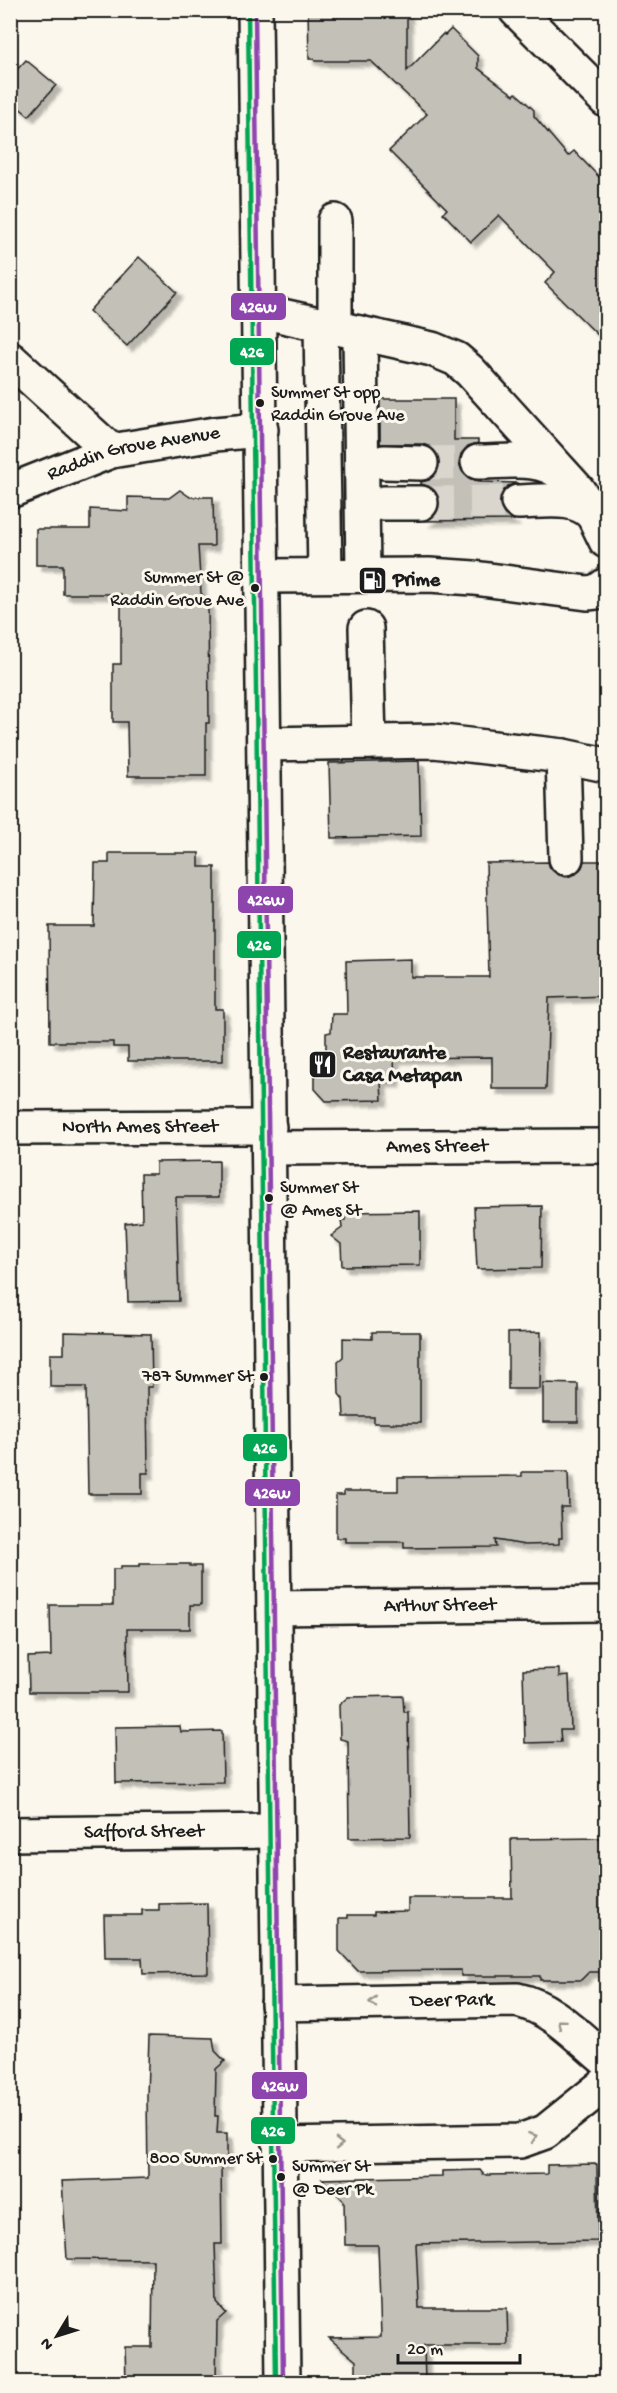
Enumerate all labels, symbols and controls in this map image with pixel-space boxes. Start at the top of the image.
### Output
line badge: 426W [230,292,287,321]
text: 426W [238,300,277,319]
line badge: 426 [229,337,275,366]
text: 426 [239,345,265,364]
place label: Summer St opp Raddin Grove Ave [271,383,405,427]
marker: Summer St opp Raddin Grove Ave [254,397,266,409]
street label: Raddin Grove Avenue [44,422,222,487]
fuel station icon: Prime [356,565,388,597]
place label: Summer St @ Raddin Grove Ave [110,568,245,612]
place label: Prime [392,570,441,593]
marker: Summer St @ Raddin Grove Ave [249,582,261,594]
line badge: 426W [237,885,294,914]
text: 426W [246,893,285,912]
line badge: 426 [236,930,282,959]
text: 426 [246,938,272,957]
place label: Restaurante Casa Metapan [342,1043,463,1089]
restaurant icon: Restaurante Casa Metapan [306,1049,338,1081]
street label: North Ames Street [62,1116,220,1139]
street label: Ames Street [386,1135,490,1159]
place label: Summer St @ Ames St [280,1178,363,1222]
marker: Summer St @ Ames St [263,1192,275,1204]
place label: 787 Summer St [141,1367,255,1388]
marker: 787 Summer St [258,1371,270,1383]
line badge: 426 [242,1433,288,1462]
text: 426 [252,1441,278,1460]
line badge: 426W [244,1478,301,1507]
text: 426W [252,1486,291,1505]
street label: Arthur Street [384,1594,498,1618]
street label: Safford Street [84,1820,206,1845]
street label: Deer Park [408,1989,496,2013]
one-way arrow [369,1996,378,2008]
one-way arrow [557,2019,568,2030]
line badge: 426W [251,2071,308,2100]
text: 426W [260,2079,299,2098]
line badge: 426 [250,2116,296,2145]
text: 426 [260,2124,286,2143]
one-way arrow [527,2131,538,2144]
one-way arrow [334,2138,343,2150]
place label: 800 Summer St [149,2149,264,2170]
marker: 800 Summer St [267,2153,279,2165]
place label: Summer St @ Deer Pk [292,2157,375,2201]
marker: Summer St @ Deer Pk [275,2171,287,2183]
north arrow [27,2306,87,2366]
scale bar [398,2327,520,2365]
text: N [37,2333,59,2353]
text: 20 m [407,2340,443,2361]

